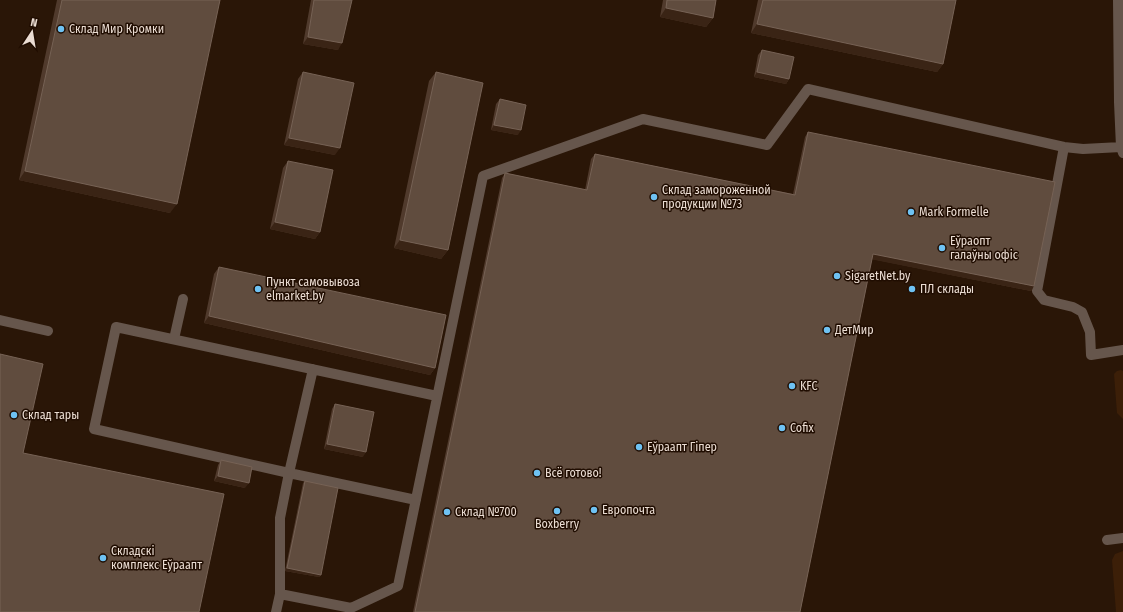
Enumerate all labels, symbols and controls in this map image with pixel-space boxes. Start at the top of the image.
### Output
north arrow [12,12,52,52]
text: N [29,16,39,30]
place label: Склад Мир Кромки [69,22,164,36]
marker: Склад Мир Кромки [56,24,66,34]
place label: Склад замороженной продукции №73 [662,183,771,211]
marker: Склад замороженной продукции №73 [649,192,659,202]
place label: Mark Formelle [919,205,989,219]
marker: Mark Formelle [906,207,916,217]
place label: Еўраопт галаўны офіс [950,234,1018,262]
marker: Еўраопт галаўны офіс [937,243,947,253]
place label: SigaretNet.by [845,269,911,283]
marker: SigaretNet.by [832,271,842,281]
place label: Пункт самовывоза elmarket.by [266,275,360,303]
place label: ПЛ склады [920,282,974,296]
marker: Пункт самовывоза elmarket.by [253,284,263,294]
marker: ПЛ склады [907,284,917,294]
place label: ДетМир [834,323,874,337]
marker: ДетМир [822,325,832,335]
place label: KFC [800,379,818,393]
marker: KFC [787,381,797,391]
place label: Склад тары [22,408,79,422]
marker: Склад тары [9,410,19,420]
place label: Cofix [790,421,814,435]
marker: Cofix [777,423,787,433]
place label: Еўраапт Гіпер [647,440,717,454]
marker: Еўраапт Гіпер [634,442,644,452]
place label: Всё готово! [545,466,602,480]
marker: Всё готово! [532,468,542,478]
place label: Европочта [602,503,655,517]
place label: Склад №700 [455,505,517,519]
marker: Европочта [589,505,599,515]
marker: Boxberry [552,506,562,516]
marker: Склад №700 [442,507,452,517]
place label: Boxberry [535,517,580,531]
place label: Складскі комплекс Еўраапт [111,544,202,572]
marker: Складскі комплекс Еўраапт [98,553,108,563]

